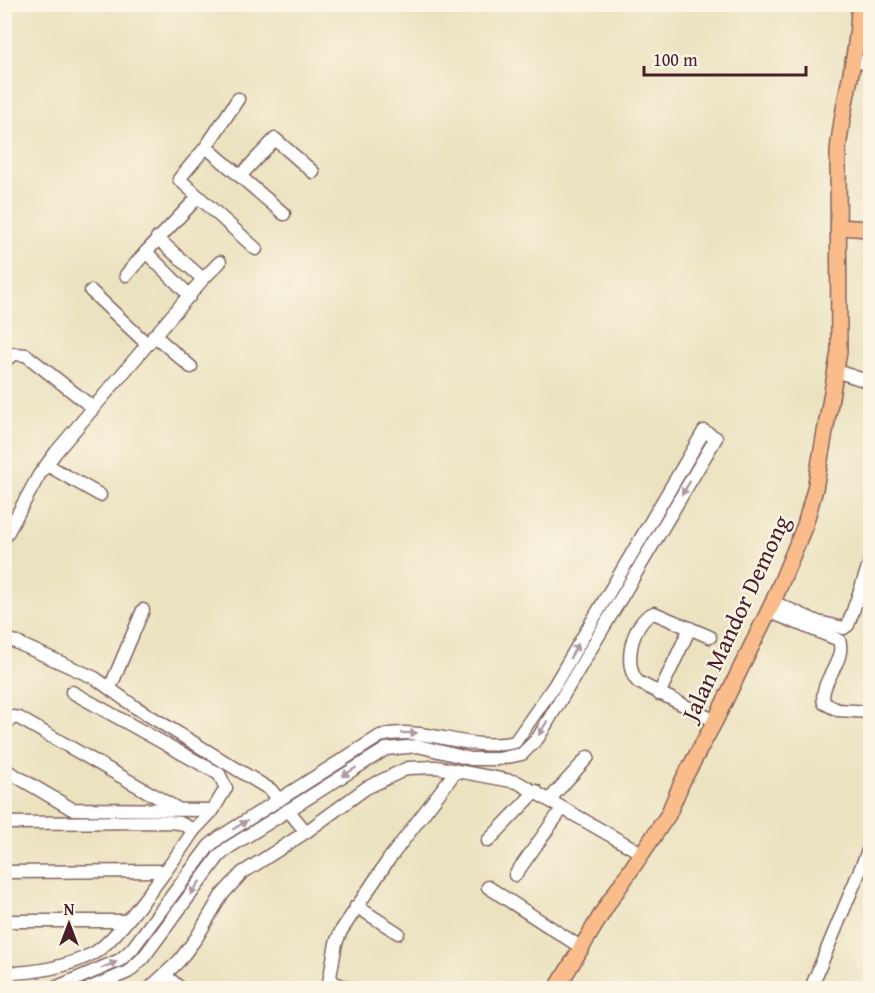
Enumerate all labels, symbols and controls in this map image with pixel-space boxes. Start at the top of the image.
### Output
scale bar [644,39,806,77]
text: 100 m [653,46,698,73]
one-way arrow [681,480,691,497]
street label: Jalan Mandor Demong [671,509,799,729]
one-way arrow [569,642,579,659]
one-way arrow [538,720,549,736]
one-way arrow [399,728,418,738]
one-way arrow [341,766,357,777]
one-way arrow [232,819,248,830]
one-way arrow [189,880,201,896]
north arrow [39,894,99,954]
text: N [64,897,75,921]
one-way arrow [100,960,118,970]

